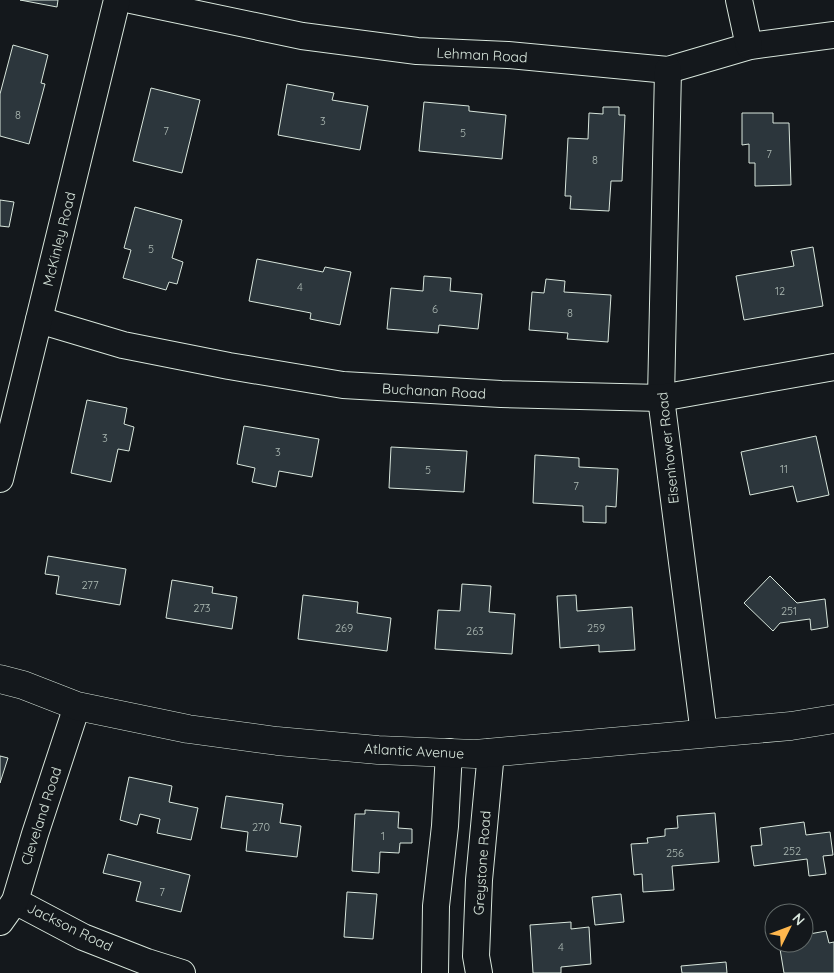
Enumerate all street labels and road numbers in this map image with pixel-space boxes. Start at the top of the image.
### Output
street label: Lehman Road [436,44,528,66]
street label: McKinley Road [39,190,79,288]
street label: Buchanan Road [382,379,486,403]
street label: Eisenhower Road [653,391,683,505]
street label: Atlantic Avenue [363,739,465,763]
street label: Cleveland Road [17,765,65,867]
street label: Greystone Road [469,810,495,916]
street label: Jackson Road [24,899,116,955]

